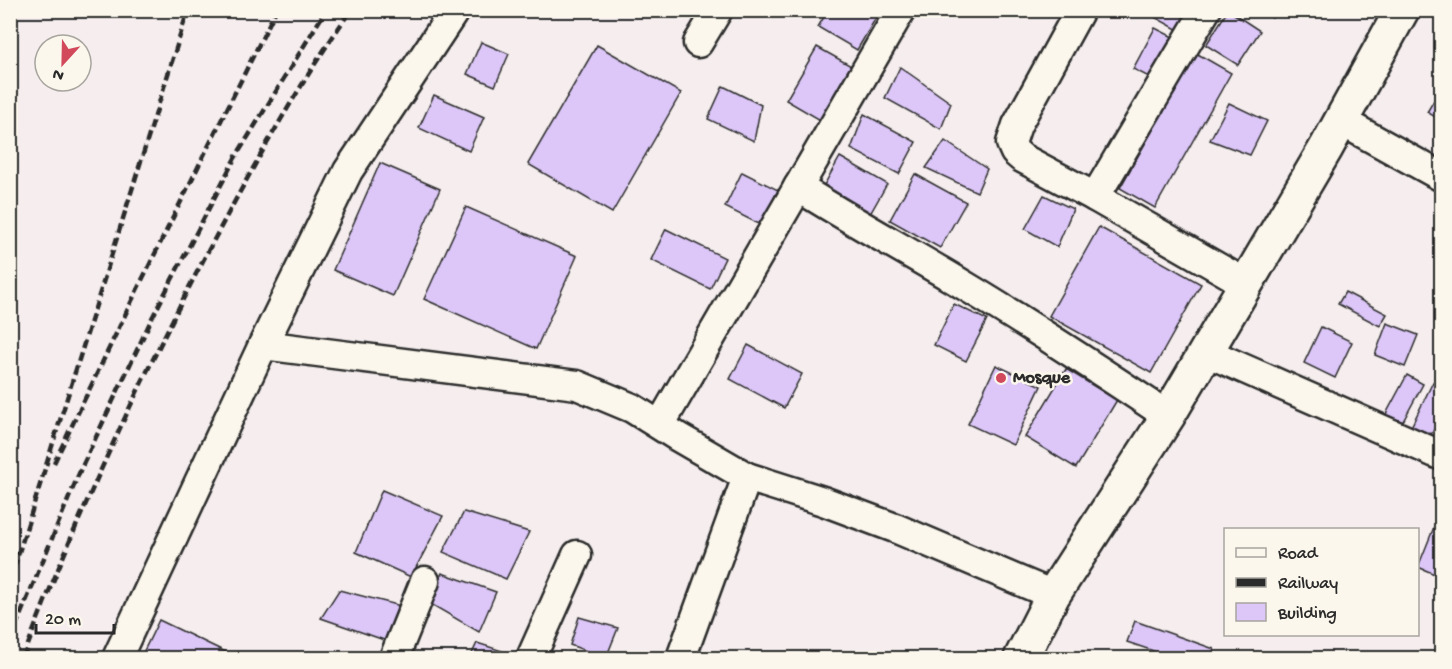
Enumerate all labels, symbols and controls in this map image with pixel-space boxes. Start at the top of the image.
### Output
north arrow [33,33,93,93]
text: N [50,63,67,84]
place label: Mosque [1013,368,1071,389]
marker: Mosque [994,371,1008,385]
legend [1224,528,1419,636]
text: Road [1278,544,1319,565]
text: Railway [1278,574,1338,595]
scale bar [36,597,114,635]
text: Building [1277,604,1337,625]
text: 20 m [45,610,81,631]

